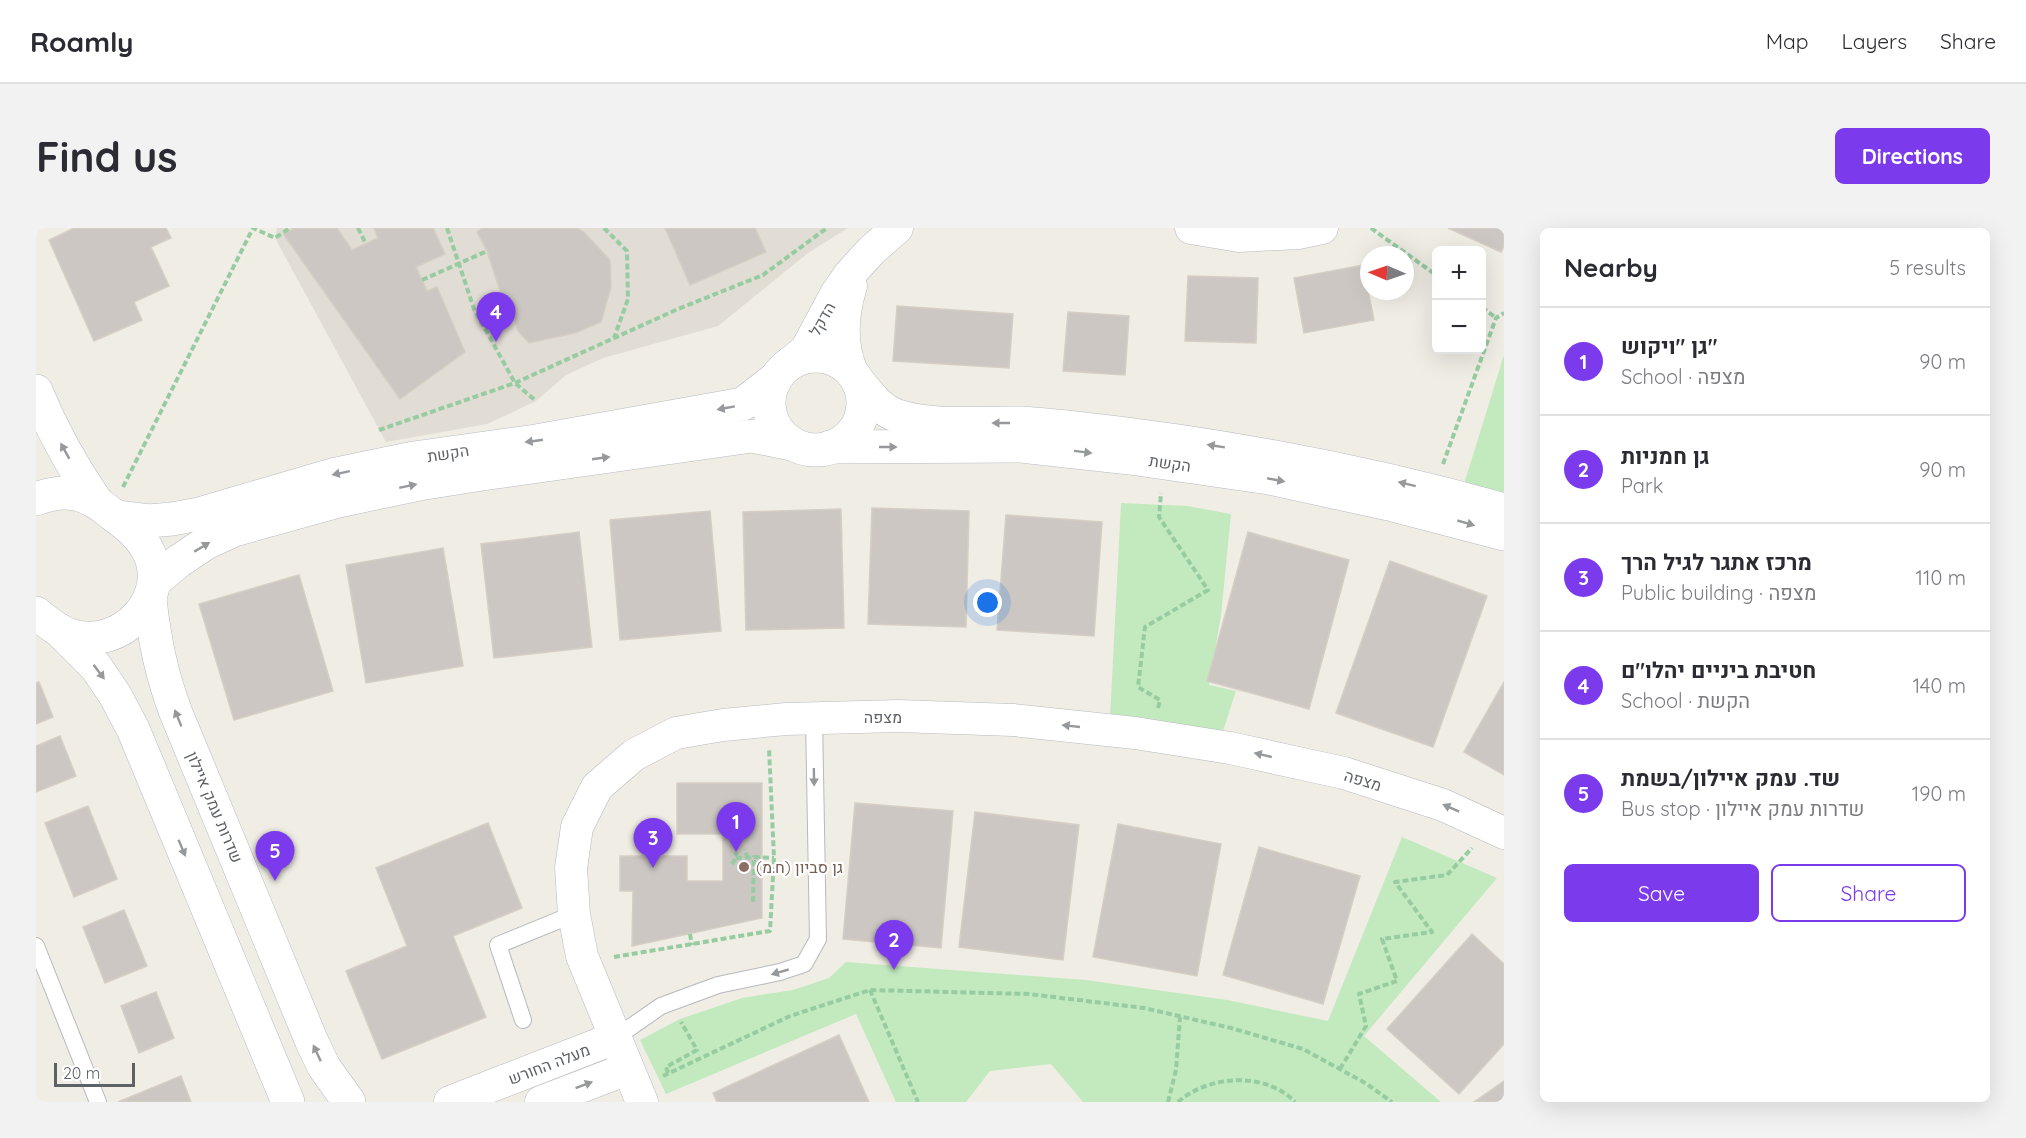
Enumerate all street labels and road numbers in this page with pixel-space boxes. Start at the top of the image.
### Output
street label: הדקל [805,298,839,340]
street label: הקשת [426,440,470,466]
street label: הקשת [1148,450,1192,476]
street label: מצפה [864,707,902,727]
street label: שדרות עמק איילון [183,748,247,866]
street label: מצפה [1342,765,1384,795]
street label: מעלה החורש [505,1039,593,1089]

